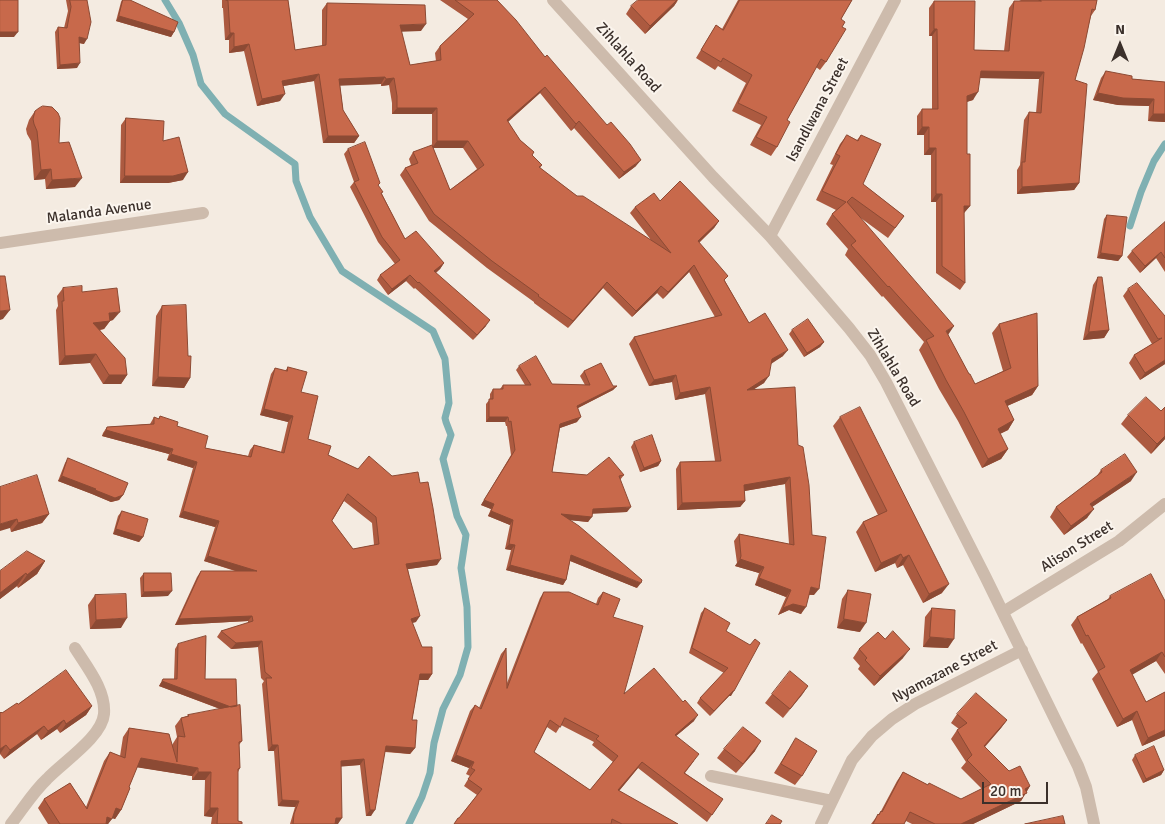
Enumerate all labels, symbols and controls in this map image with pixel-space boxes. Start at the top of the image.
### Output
street label: Zihlahla Road [592,19,664,97]
north arrow [1095,20,1145,70]
text: N [1115,21,1125,38]
street label: Isandlwana Street [783,55,853,165]
street label: Malanda Avenue [45,196,153,228]
street label: Zihlahla Road [863,326,923,410]
street label: Alison Street [1037,518,1117,576]
street label: Nyamazane Street [889,637,1001,707]
scale bar [985,772,1051,804]
text: 20 m [990,782,1021,800]

